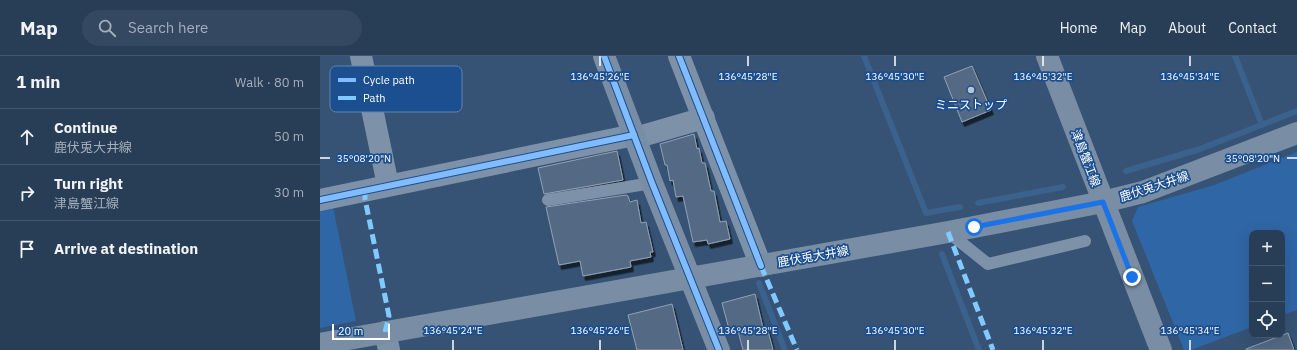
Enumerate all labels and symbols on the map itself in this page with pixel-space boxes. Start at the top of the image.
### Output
legend [330,66,462,112]
text: 136°45'26"E [570,70,630,83]
text: 136°45'28"E [718,70,778,83]
text: 136°45'30"E [865,70,925,83]
text: 136°45'32"E [1013,70,1073,83]
text: 136°45'34"E [1160,70,1220,83]
text: Cycle path [363,73,415,87]
marker: ミニストップ [966,85,976,95]
text: Path [363,91,386,105]
place label: ミニストップ [935,97,1007,112]
street label: 津島蟹江線 [1068,127,1104,189]
text: 35°08'20"N [337,152,391,165]
text: 35°08'20"N [1226,152,1280,165]
street label: 鹿伏兎大井線 [1117,168,1191,204]
route start [965,218,983,236]
street label: 鹿伏兎大井線 [776,242,850,270]
route end [1123,268,1141,286]
scale bar [332,322,390,341]
text: 136°45'24"E [423,324,483,337]
text: 136°45'26"E [570,324,630,337]
text: 136°45'28"E [718,324,778,337]
text: 136°45'30"E [865,324,925,337]
text: 136°45'32"E [1013,324,1073,337]
text: 136°45'34"E [1160,324,1220,337]

